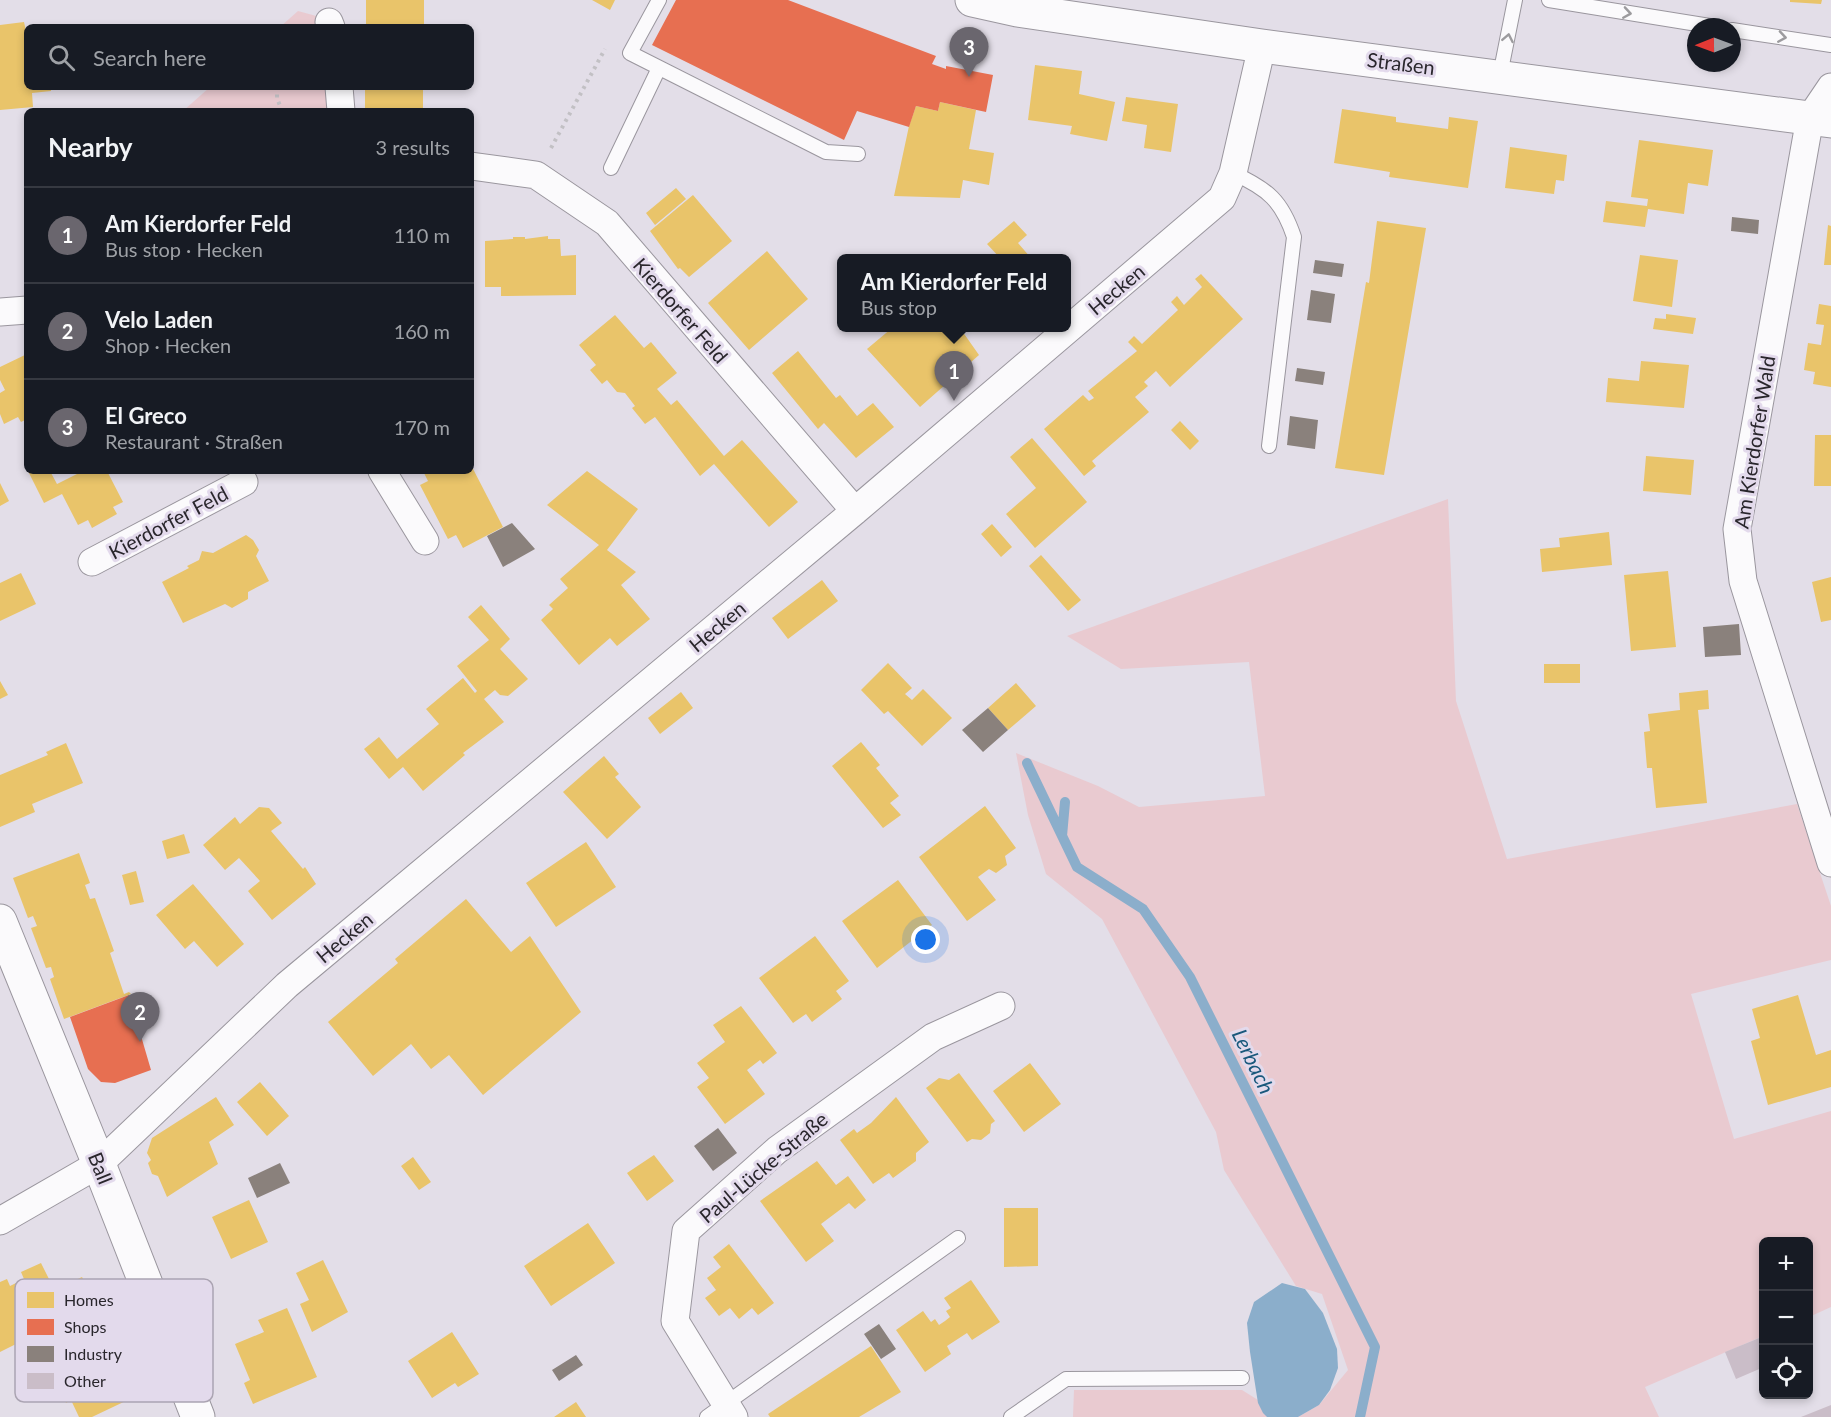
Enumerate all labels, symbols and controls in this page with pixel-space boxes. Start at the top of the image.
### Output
one-way arrow [1622,6,1632,18]
north arrow [1687,18,1741,72]
search box [24,24,474,90]
pin: 3 [950,28,988,77]
one-way arrow [1777,31,1786,43]
one-way arrow [1501,33,1514,43]
icon: search [45,41,78,74]
text: Search here [93,44,206,71]
street label: Straßen [1366,47,1436,79]
text: Nearby [48,131,133,163]
text: 3 results [375,135,450,159]
text: Am Kierdorfer Feld [105,210,291,237]
text: 1 [62,223,73,247]
text: 110 m [394,223,450,247]
text: Bus stop · Hecken [105,237,263,261]
street label: Kierdorfer Feld [629,253,733,367]
popup [837,254,1071,332]
street label: Hecken [1083,258,1149,320]
text: Am Kierdorfer Feld [861,268,1047,295]
text: Bus stop [861,295,937,319]
text: Velo Laden [105,306,213,333]
text: 2 [62,319,73,343]
text: 160 m [394,319,450,343]
text: Shop · Hecken [105,333,231,357]
pin: 1 [934,352,974,401]
street label: Am Kierdorfer Wald [1728,354,1780,530]
text: El Greco [105,402,187,429]
text: 3 [62,415,73,439]
text: 170 m [394,415,450,439]
text: Restaurant · Straßen [105,429,283,453]
street label: Kierdorfer Feld [104,481,232,563]
street label: Hecken [684,595,750,657]
street label: Hecken [311,906,377,968]
your location [911,925,940,954]
pin: 2 [120,992,160,1042]
water label: Lerbach [1228,1025,1280,1097]
street label: Paul-Lücke-Straße [694,1106,832,1228]
street label: Ball [84,1149,118,1187]
map controls [1759,1237,1813,1399]
button: + [1759,1237,1813,1291]
legend [15,1279,213,1402]
text: Homes [64,1290,114,1309]
button: − [1759,1291,1813,1345]
text: Shops [64,1317,107,1336]
text: Industry [64,1344,123,1363]
button: locate [1759,1345,1813,1399]
text: Other [64,1371,106,1390]

